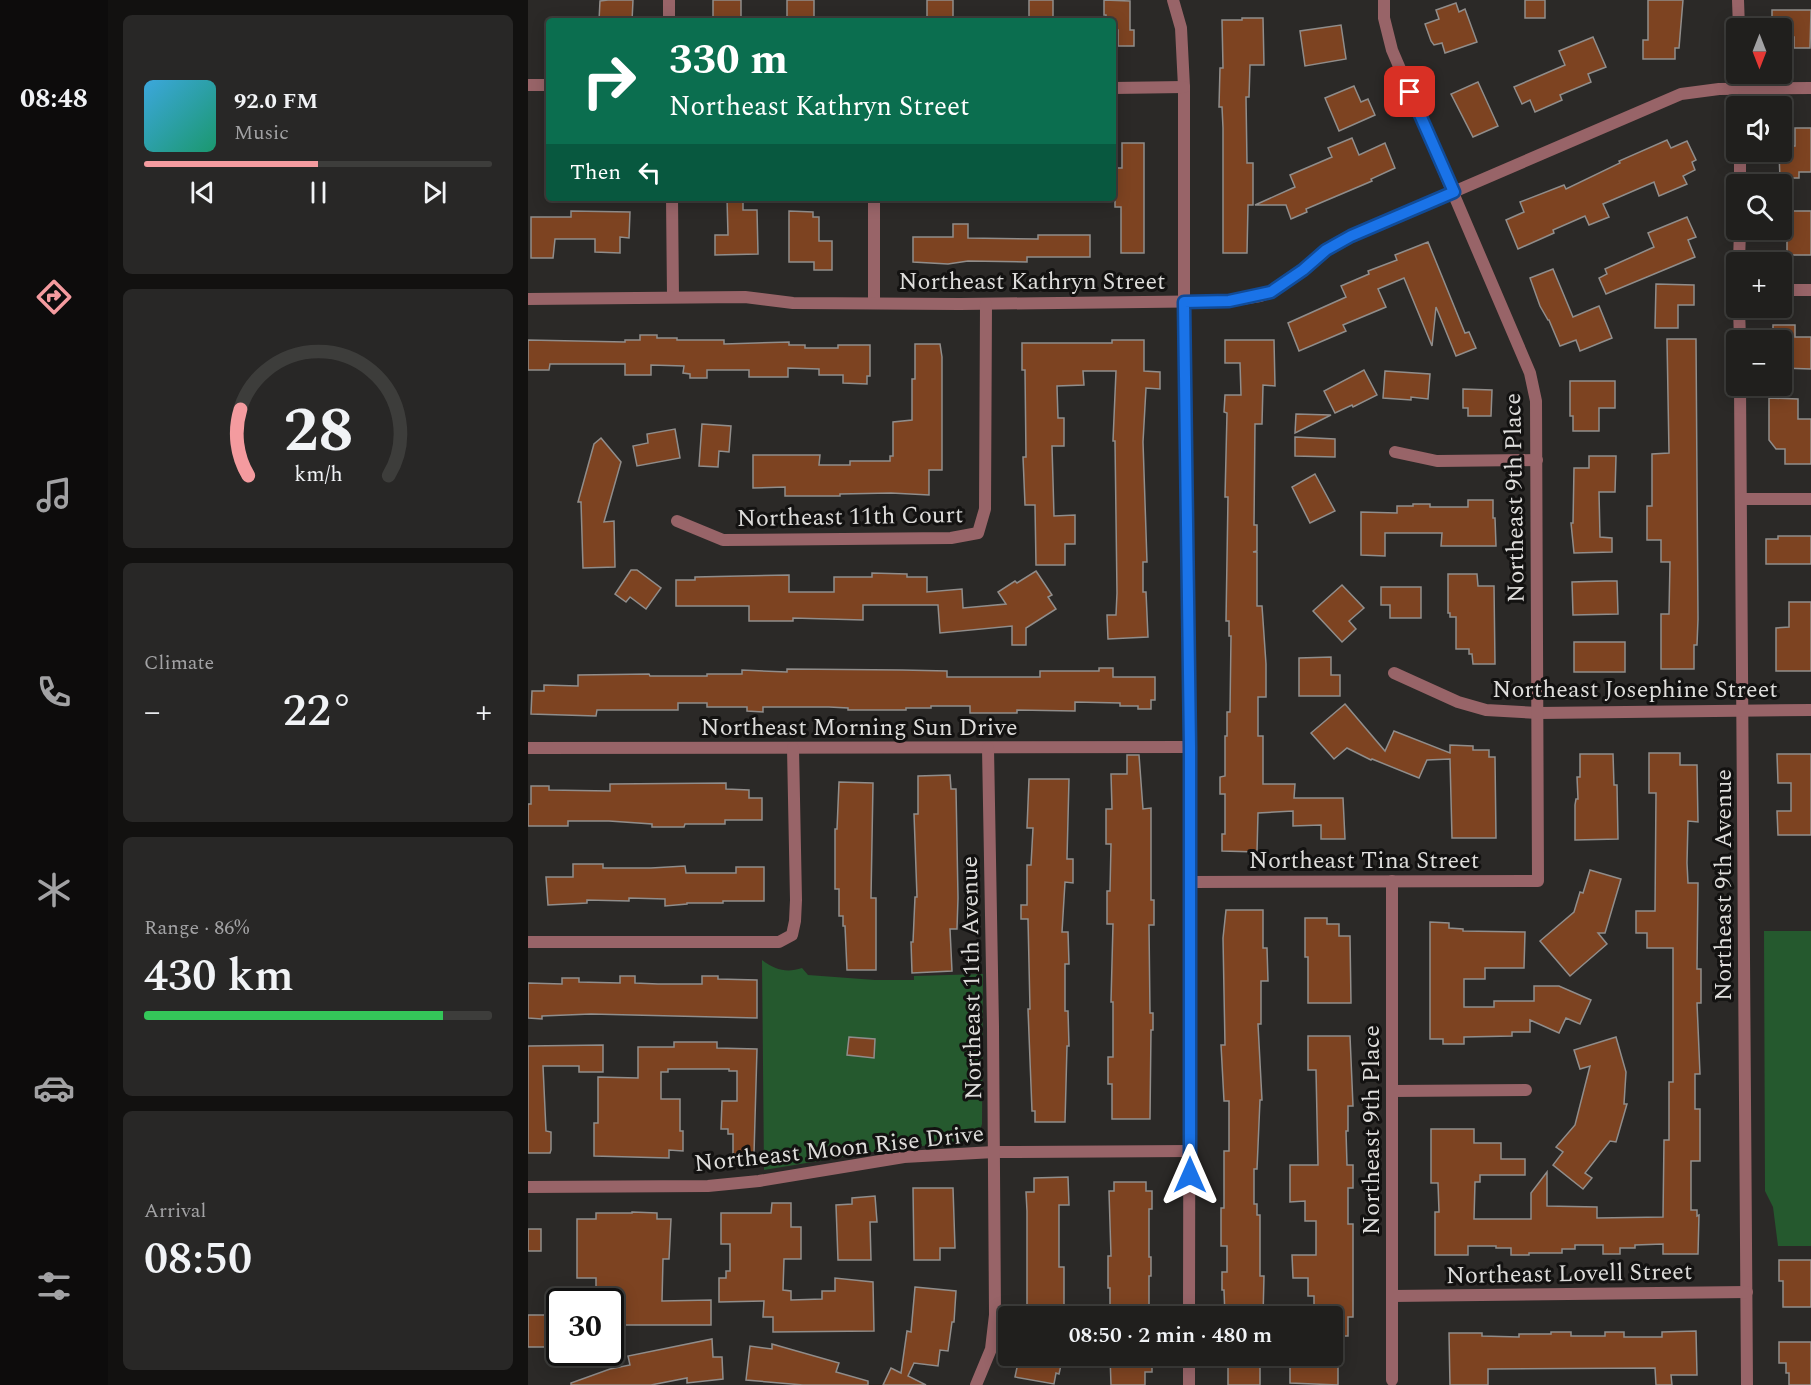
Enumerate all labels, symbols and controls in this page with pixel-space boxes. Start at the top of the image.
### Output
north arrow [1726,18,1792,84]
map controls [1726,18,1792,396]
text: 330 m [669,29,788,92]
icon: right [570,42,648,120]
pin [1384,66,1435,117]
icon: arrive [1393,75,1426,108]
text: 08:48 [20,78,88,120]
text: 92.0 FM [234,85,318,118]
text: Northeast Kathryn Street [669,86,970,128]
button: sound [1726,96,1792,162]
text: Music [234,118,289,148]
text: Then [570,156,621,189]
icon: left [633,156,666,189]
button: search [1726,174,1792,240]
icon: previous [186,176,219,209]
icon: pause [302,176,335,209]
icon: next [418,176,451,209]
button: + [1726,252,1792,318]
street label: Northeast Kathryn Street [898,264,1166,300]
icon: directions [33,276,75,318]
button: − [1726,330,1792,396]
text: 28 [283,384,353,479]
street label: Northeast 9th Place [1495,393,1535,603]
text: km/h [294,458,342,491]
icon: music [33,474,75,516]
street label: Northeast 11th Court [736,497,964,537]
text: Climate [144,648,214,678]
icon: phone [33,671,75,713]
street label: Northeast Josephine Street [1492,672,1778,708]
text: 22° [283,677,353,746]
text: − [144,687,161,737]
text: + [476,687,492,737]
street label: Northeast Morning Sun Drive [701,710,1018,746]
street label: Northeast 9th Avenue [1706,769,1742,1001]
street label: Northeast Tina Street [1249,843,1479,879]
street label: Northeast 11th Avenue [952,856,992,1100]
icon: climate [33,869,75,911]
text: Range · 86% [144,913,249,943]
text: 430 km [144,942,294,1011]
street label: Northeast 9th Place [1354,1025,1390,1235]
icon: car [33,1067,75,1109]
street label: Northeast Moon Rise Drive [692,1116,986,1182]
position arrow [1158,1143,1222,1207]
text: Arrival [144,1196,206,1226]
text: 08:50 [144,1225,252,1294]
street label: Northeast Lovell Street [1445,1254,1693,1294]
icon: filters [33,1265,75,1307]
speed limit sign: 30 [546,1288,624,1366]
text: 08:50 · 2 min · 480 m [1069,1319,1272,1352]

